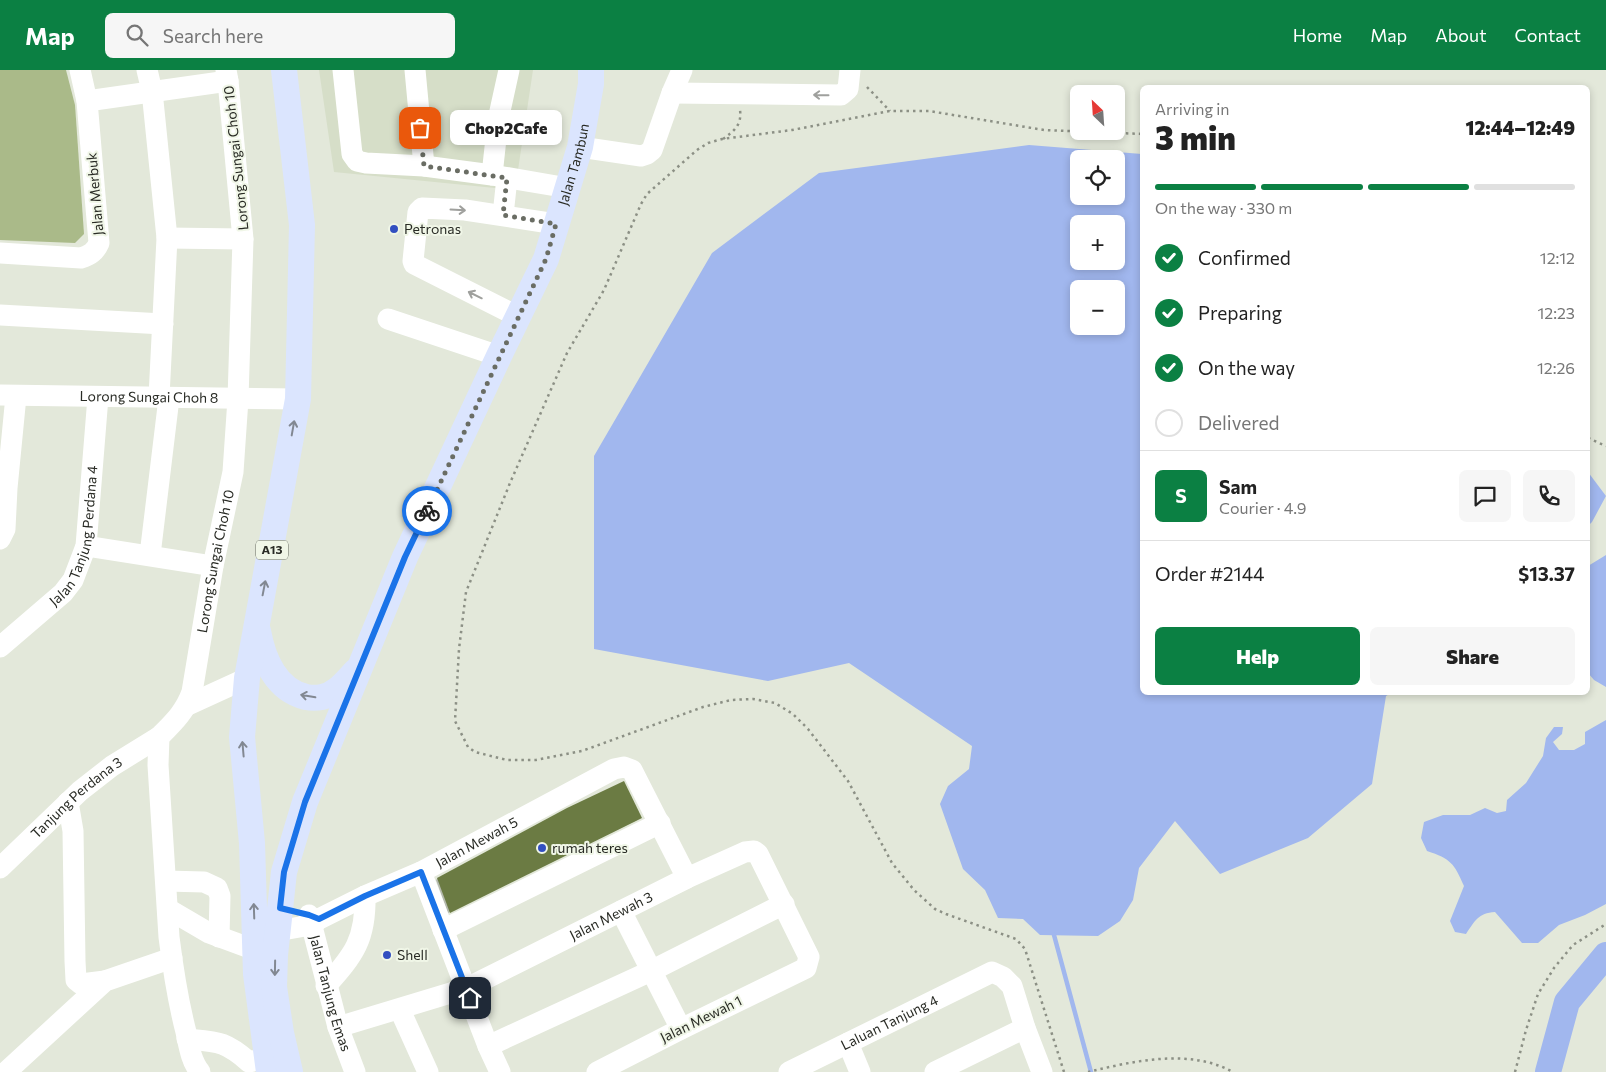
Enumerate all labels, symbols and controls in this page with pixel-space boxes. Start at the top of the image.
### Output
search box [105,13,455,58]
text: Map [25,21,75,50]
icon: search [123,21,151,49]
text: Search here [163,24,263,47]
text: Home [1293,24,1342,46]
text: Map [1370,24,1407,46]
text: About [1435,24,1487,46]
text: Contact [1515,24,1581,46]
street label: Lorong Sungai Choh 10 [219,85,252,231]
north arrow [1070,85,1125,140]
map controls [1070,85,1125,335]
one-way arrow [813,90,829,99]
text: Arriving in [1155,99,1229,118]
pin [399,107,441,149]
callout: Chop2Cafe [450,110,562,146]
icon: bag [406,114,434,142]
text: 12:44–12:49 [1466,116,1575,139]
text: 3 min [1155,117,1236,157]
text: Chop2Cafe [465,118,547,137]
street label: Jalan Tambun [554,122,592,207]
button: locate [1070,150,1125,205]
street label: Jalan Merbuk [82,152,107,236]
text: On the way · 330 m [1155,198,1292,217]
one-way arrow [450,205,466,214]
button: + [1070,215,1125,270]
place label: Petronas [404,220,461,237]
marker: Petronas [388,223,400,235]
icon: check [1155,244,1183,272]
text: Confirmed [1198,246,1291,269]
text: 12:12 [1540,248,1575,267]
button: − [1070,280,1125,335]
one-way arrow [468,290,483,299]
icon: check [1155,299,1183,327]
text: Preparing [1198,301,1282,324]
text: 12:23 [1538,303,1575,322]
icon: check [1155,354,1183,382]
text: On the way [1198,356,1295,379]
text: 12:26 [1537,358,1575,377]
street label: Lorong Sungai Choh 8 [79,387,219,406]
text: Delivered [1198,411,1279,434]
one-way arrow [289,421,299,437]
street label: Jalan Tanjung Perdana 4 [45,464,101,609]
button: chat [1459,470,1511,522]
button: phone [1523,470,1575,522]
text: Sam [1219,475,1257,498]
text: S [1175,484,1187,507]
courier [402,486,452,536]
street label: Lorong Sungai Choh 10 [193,488,237,634]
icon: bike [413,497,441,525]
text: Courier · 4.9 [1219,498,1306,517]
road number: A13 [256,540,288,560]
text: Order #2144 [1155,562,1264,585]
text: $13.37 [1518,562,1575,585]
one-way arrow [260,580,270,596]
button: Help [1155,627,1360,685]
button: Share [1370,627,1575,685]
one-way arrow [300,691,316,701]
one-way arrow [238,741,248,757]
street label: Tanjung Perdana 3 [27,753,125,842]
street label: Jalan Mewah 5 [432,813,520,871]
place label: rumah teres [552,839,628,856]
marker: rumah teres [536,842,548,854]
street label: Jalan Mewah 3 [567,888,655,943]
one-way arrow [249,903,259,920]
street label: Jalan Tanjung Emas [307,933,355,1054]
place label: Shell [397,946,428,963]
marker: Shell [381,949,393,961]
one-way arrow [270,960,280,976]
pin [449,977,491,1019]
icon: home [456,984,484,1012]
street label: Jalan Mewah 1 [657,991,744,1046]
street label: Laluan Tanjung 4 [838,991,941,1053]

